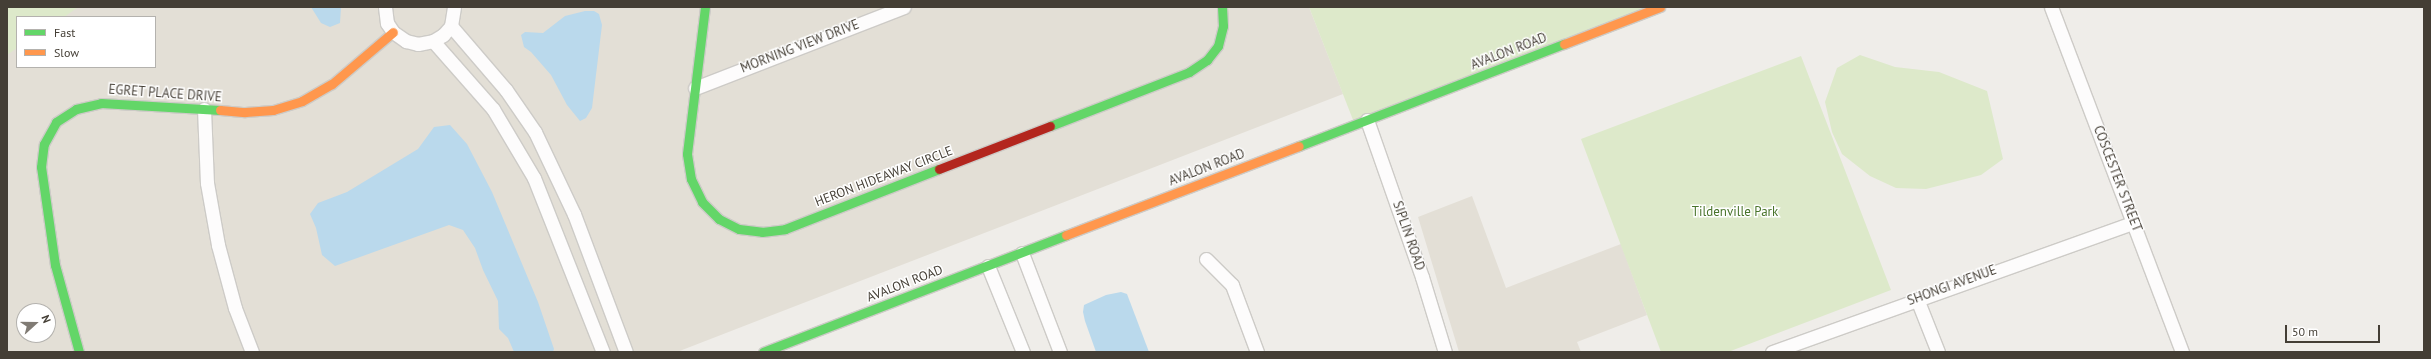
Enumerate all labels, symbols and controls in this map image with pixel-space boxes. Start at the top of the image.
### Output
legend [16,16,156,68]
street label: MORNING VIEW DRIVE [738,17,862,77]
text: Fast [54,25,75,40]
street label: AVALON ROAD [1469,30,1549,74]
text: Slow [54,45,79,60]
street label: EGRET PLACE DRIVE [108,82,222,106]
street label: COSCESTER STREET [2090,124,2144,234]
street label: HERON HIDEAWAY CIRCLE [813,143,955,211]
street label: AVALON ROAD [1167,146,1247,190]
street label: SIPLIN ROAD [1389,199,1427,273]
park label: Tildenville Park [1692,204,1778,220]
street label: AVALON ROAD [865,262,945,306]
street label: SHONGI AVENUE [1905,263,1999,309]
north arrow [16,303,56,343]
text: N [38,313,54,325]
scale bar [2287,317,2382,343]
text: 50 m [2292,324,2318,339]

